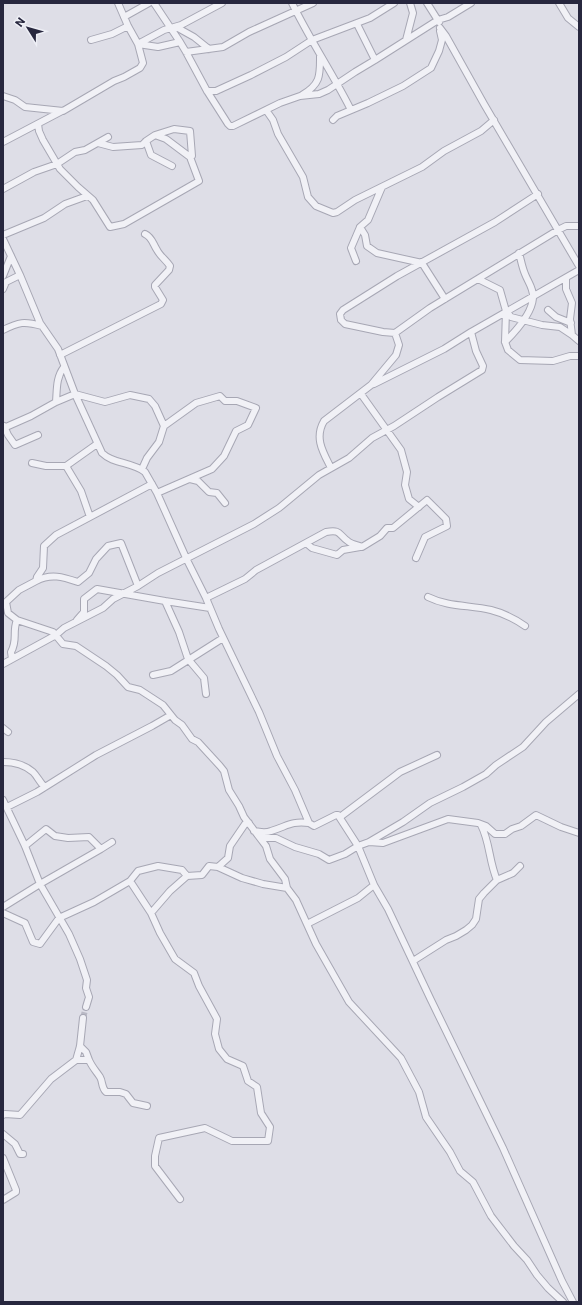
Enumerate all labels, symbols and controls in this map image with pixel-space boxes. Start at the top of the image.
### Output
north arrow [8,8,48,48]
text: N [12,14,27,29]

